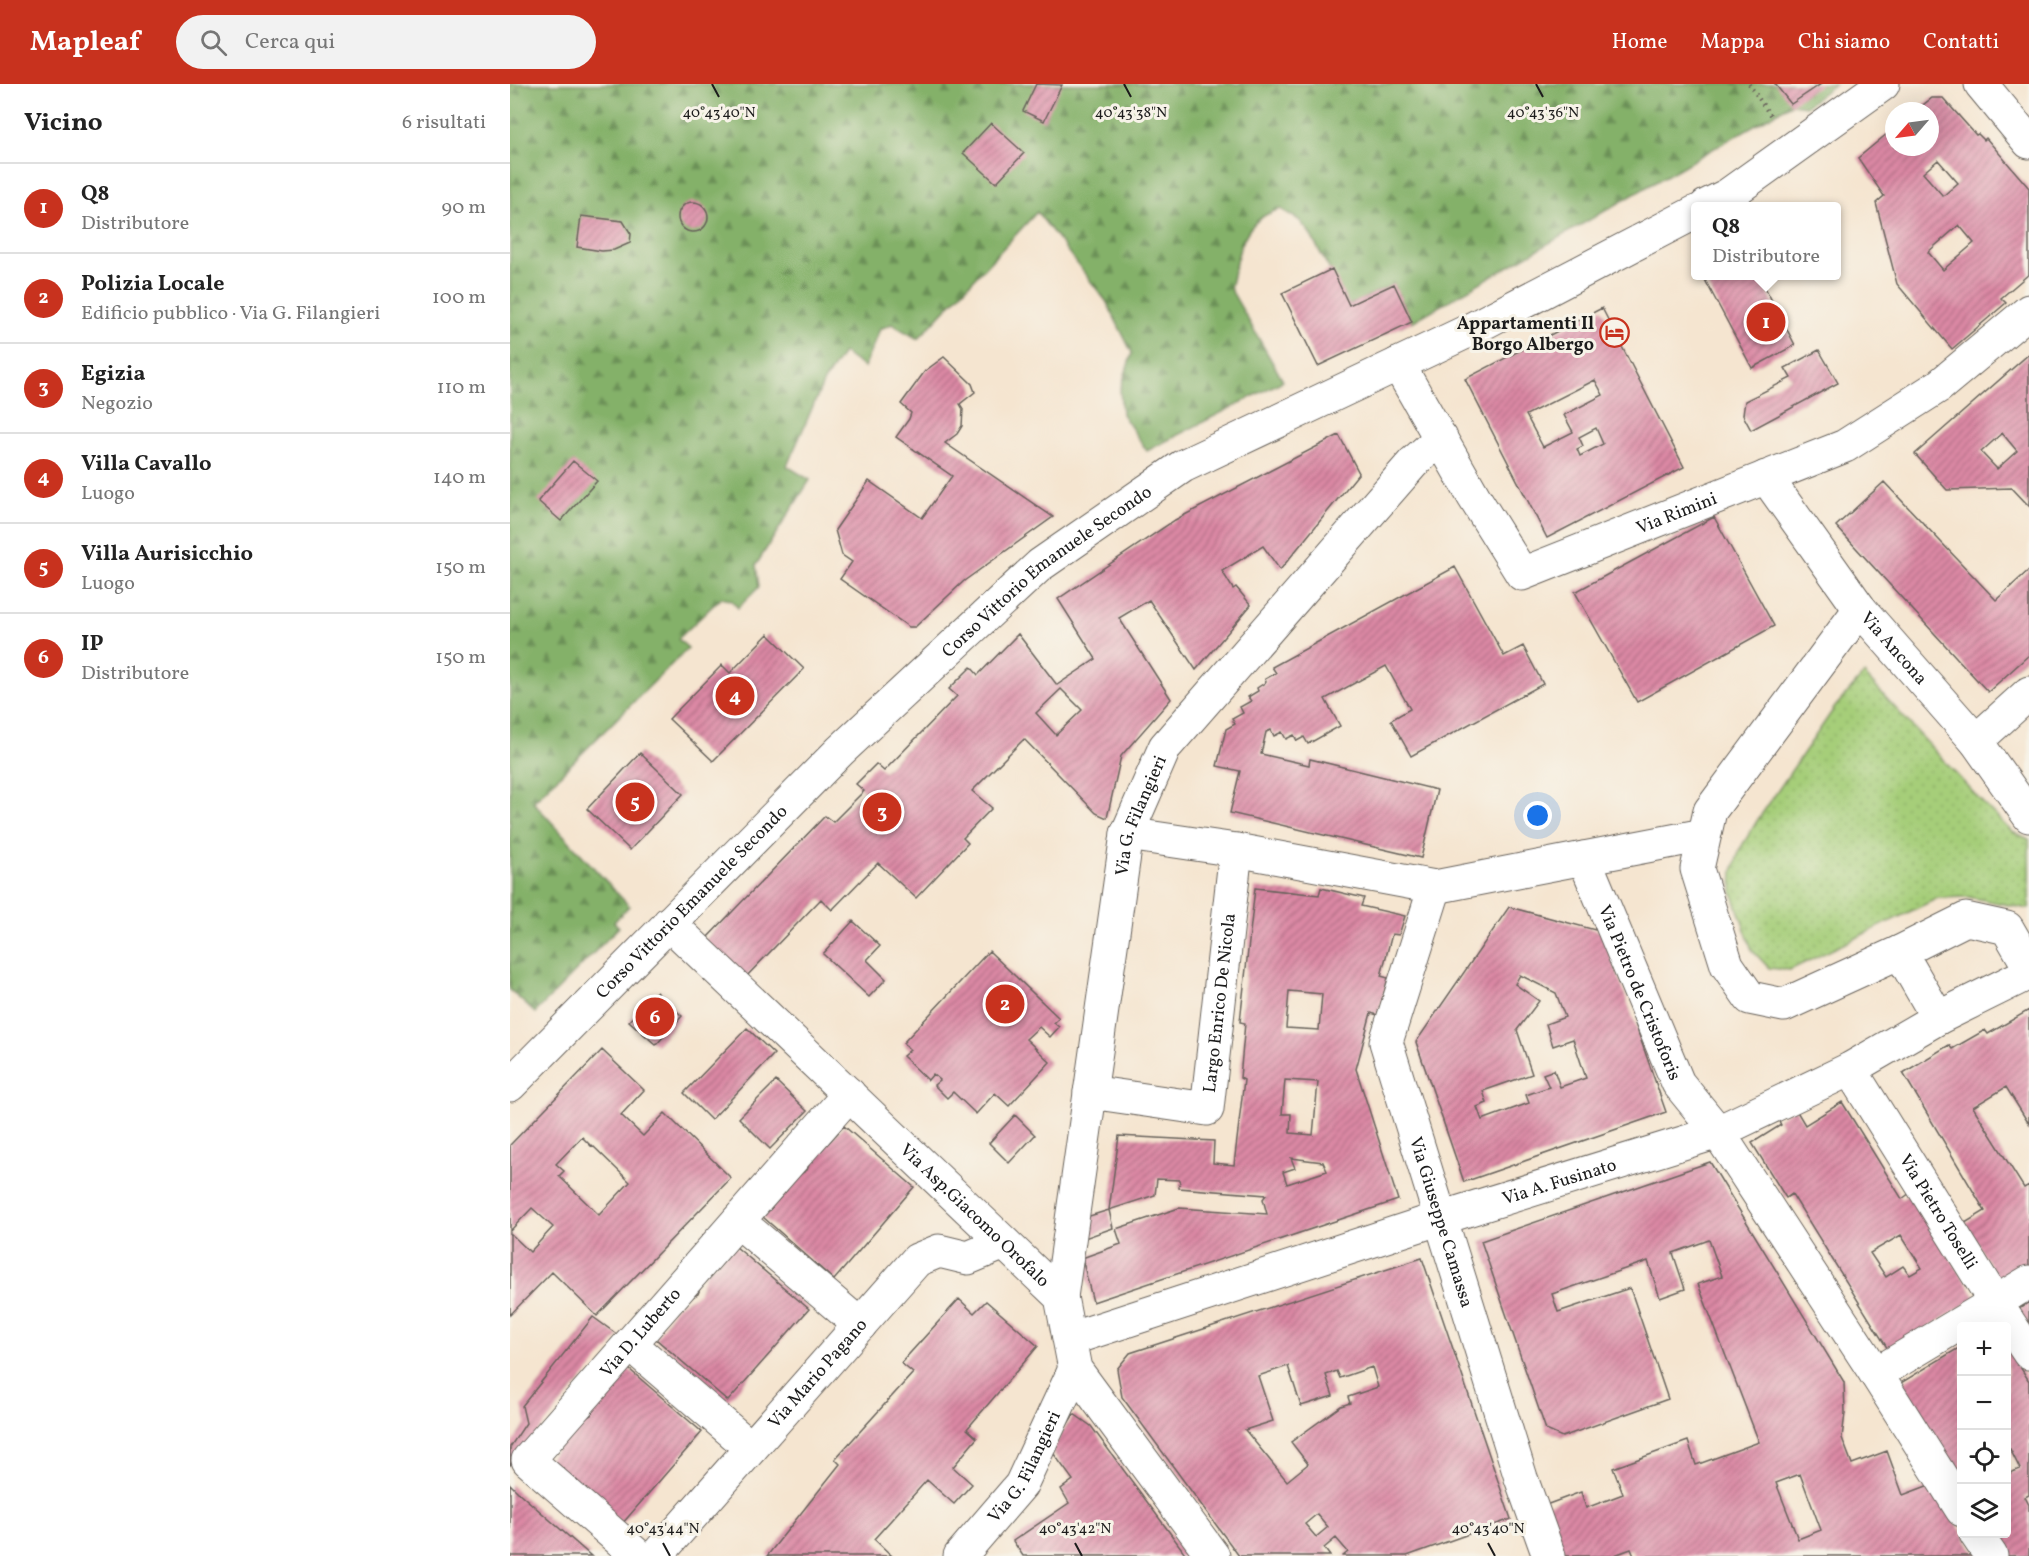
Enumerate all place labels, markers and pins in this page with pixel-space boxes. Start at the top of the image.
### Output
pin: 1 [1746,300,1786,344]
place label: Appartamenti Il Borgo Albergo [1457,312,1594,358]
hotel icon: Appartamenti Il Borgo Albergo [1599,317,1631,349]
pin: 4 [716,674,754,718]
pin: 5 [616,780,654,824]
pin: 3 [862,790,902,834]
pin: 2 [986,982,1024,1026]
pin: 6 [636,994,674,1040]

